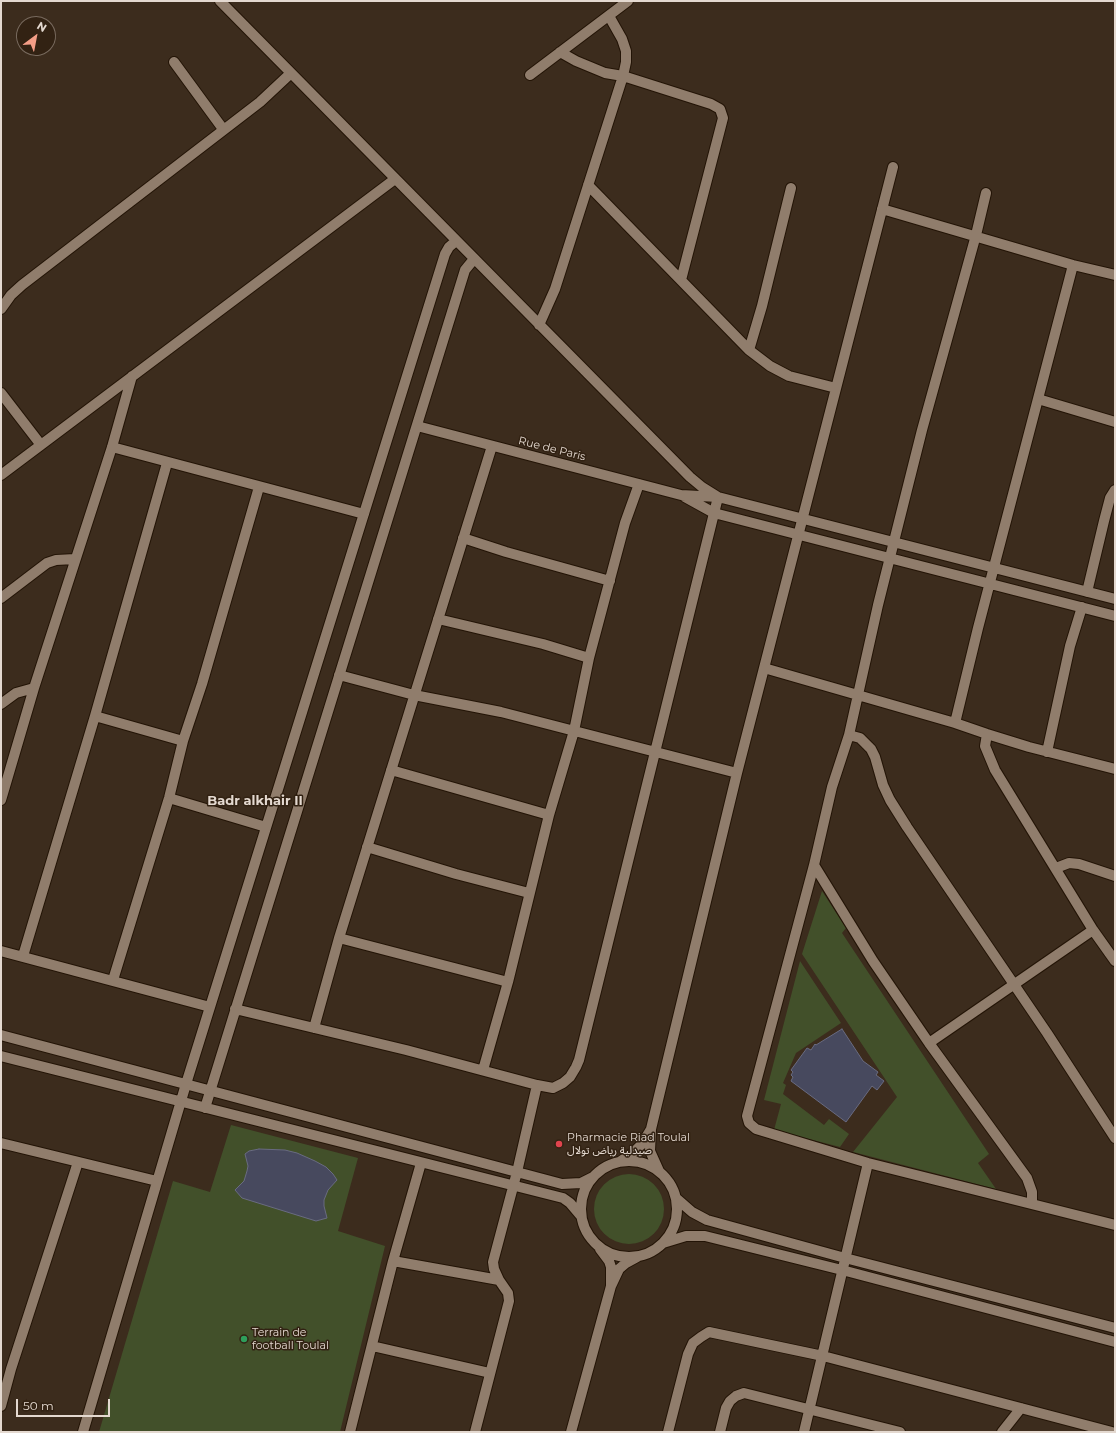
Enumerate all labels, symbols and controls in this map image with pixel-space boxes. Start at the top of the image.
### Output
north arrow [16,16,56,56]
text: N [34,18,49,35]
street label: Rue de Paris [517,434,587,464]
district label: Badr alkhair II [207,793,303,809]
place label: Pharmacie Riad Toulal صيدلية رياض تولال [567,1131,690,1157]
marker: Pharmacie Riad Toulal صيدلية رياض تولال [554,1139,564,1149]
place label: Terrain de football Toulal [252,1326,329,1352]
marker: Terrain de football Toulal [239,1334,249,1344]
scale bar [18,1391,112,1417]
text: 50 m [23,1398,54,1413]

